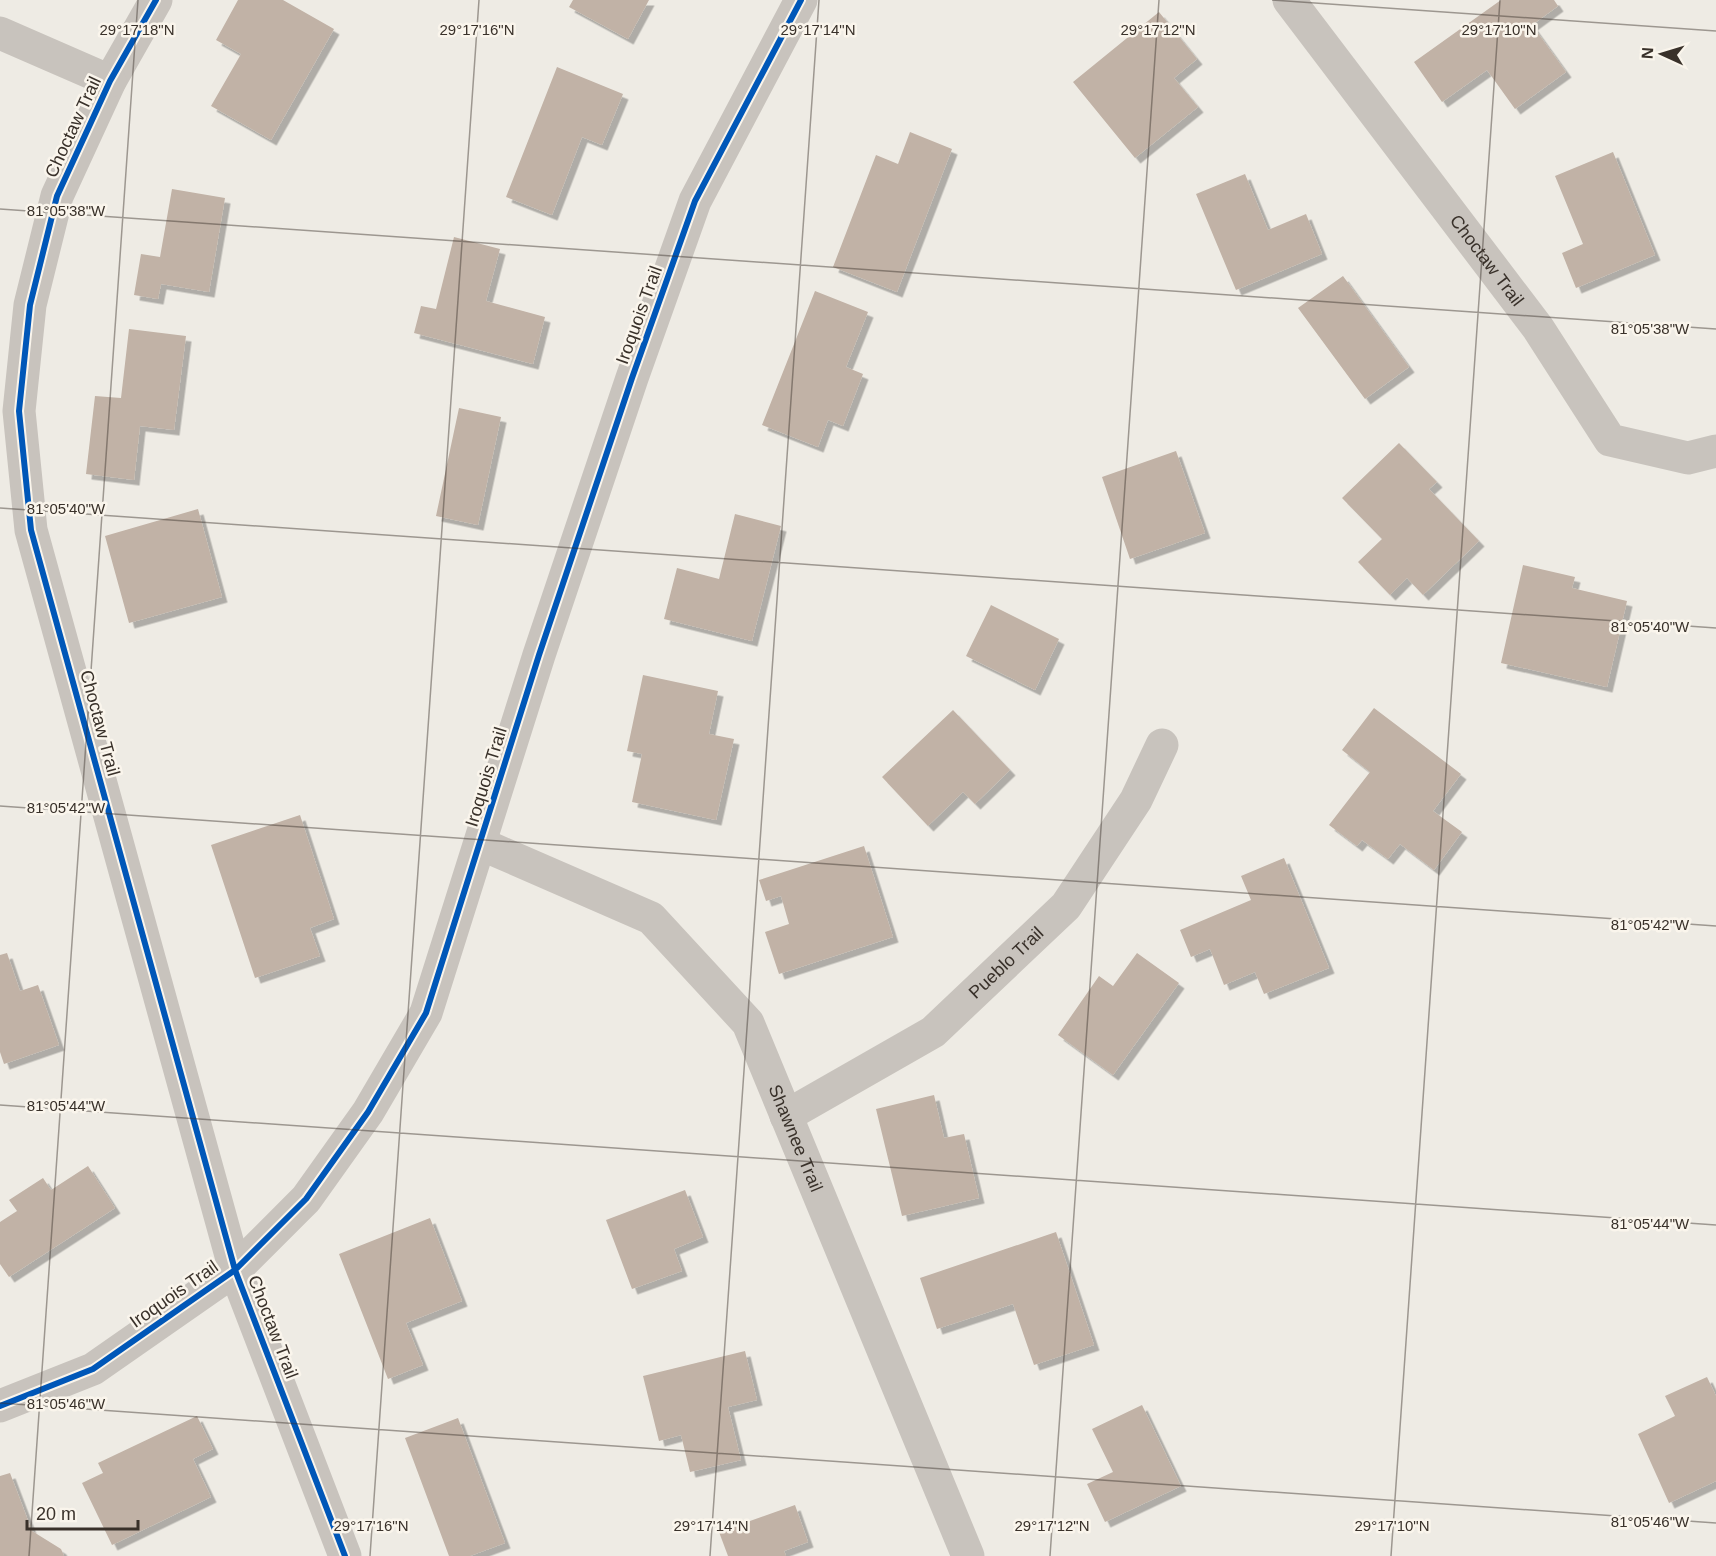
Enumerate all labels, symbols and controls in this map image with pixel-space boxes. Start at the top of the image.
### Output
text: 29°17'18"N [99,21,175,38]
text: 29°17'16"N [439,21,515,38]
text: 29°17'14"N [780,21,856,38]
text: 29°17'12"N [1120,21,1196,38]
text: 29°17'10"N [1461,21,1537,38]
north arrow [1632,24,1692,84]
text: N [1639,47,1656,59]
street label: Choctaw Trail [41,73,105,181]
text: 81°05'38"W [27,202,106,219]
street label: Choctaw Trail [1446,211,1528,310]
street label: Iroquois Trail [612,263,666,367]
text: 81°05'38"W [1611,320,1690,337]
text: 81°05'40"W [27,500,106,517]
text: 81°05'40"W [1611,618,1690,635]
street label: Choctaw Trail [76,668,124,778]
street label: Iroquois Trail [461,725,511,829]
text: 81°05'42"W [27,799,106,816]
text: 81°05'42"W [1611,916,1690,933]
street label: Pueblo Trail [965,923,1047,1003]
street label: Shawnee Trail [765,1082,827,1195]
text: 81°05'44"W [27,1097,106,1114]
text: 81°05'44"W [1611,1215,1690,1232]
street label: Iroquois Trail [126,1256,222,1332]
street label: Choctaw Trail [244,1273,302,1381]
text: 81°05'46"W [27,1395,106,1412]
scale bar [27,1493,138,1531]
text: 20 m [36,1504,76,1524]
text: 81°05'46"W [1611,1513,1690,1530]
text: 29°17'16"N [333,1517,409,1534]
text: 29°17'14"N [673,1517,749,1534]
text: 29°17'12"N [1014,1517,1090,1534]
text: 29°17'10"N [1354,1517,1430,1534]

